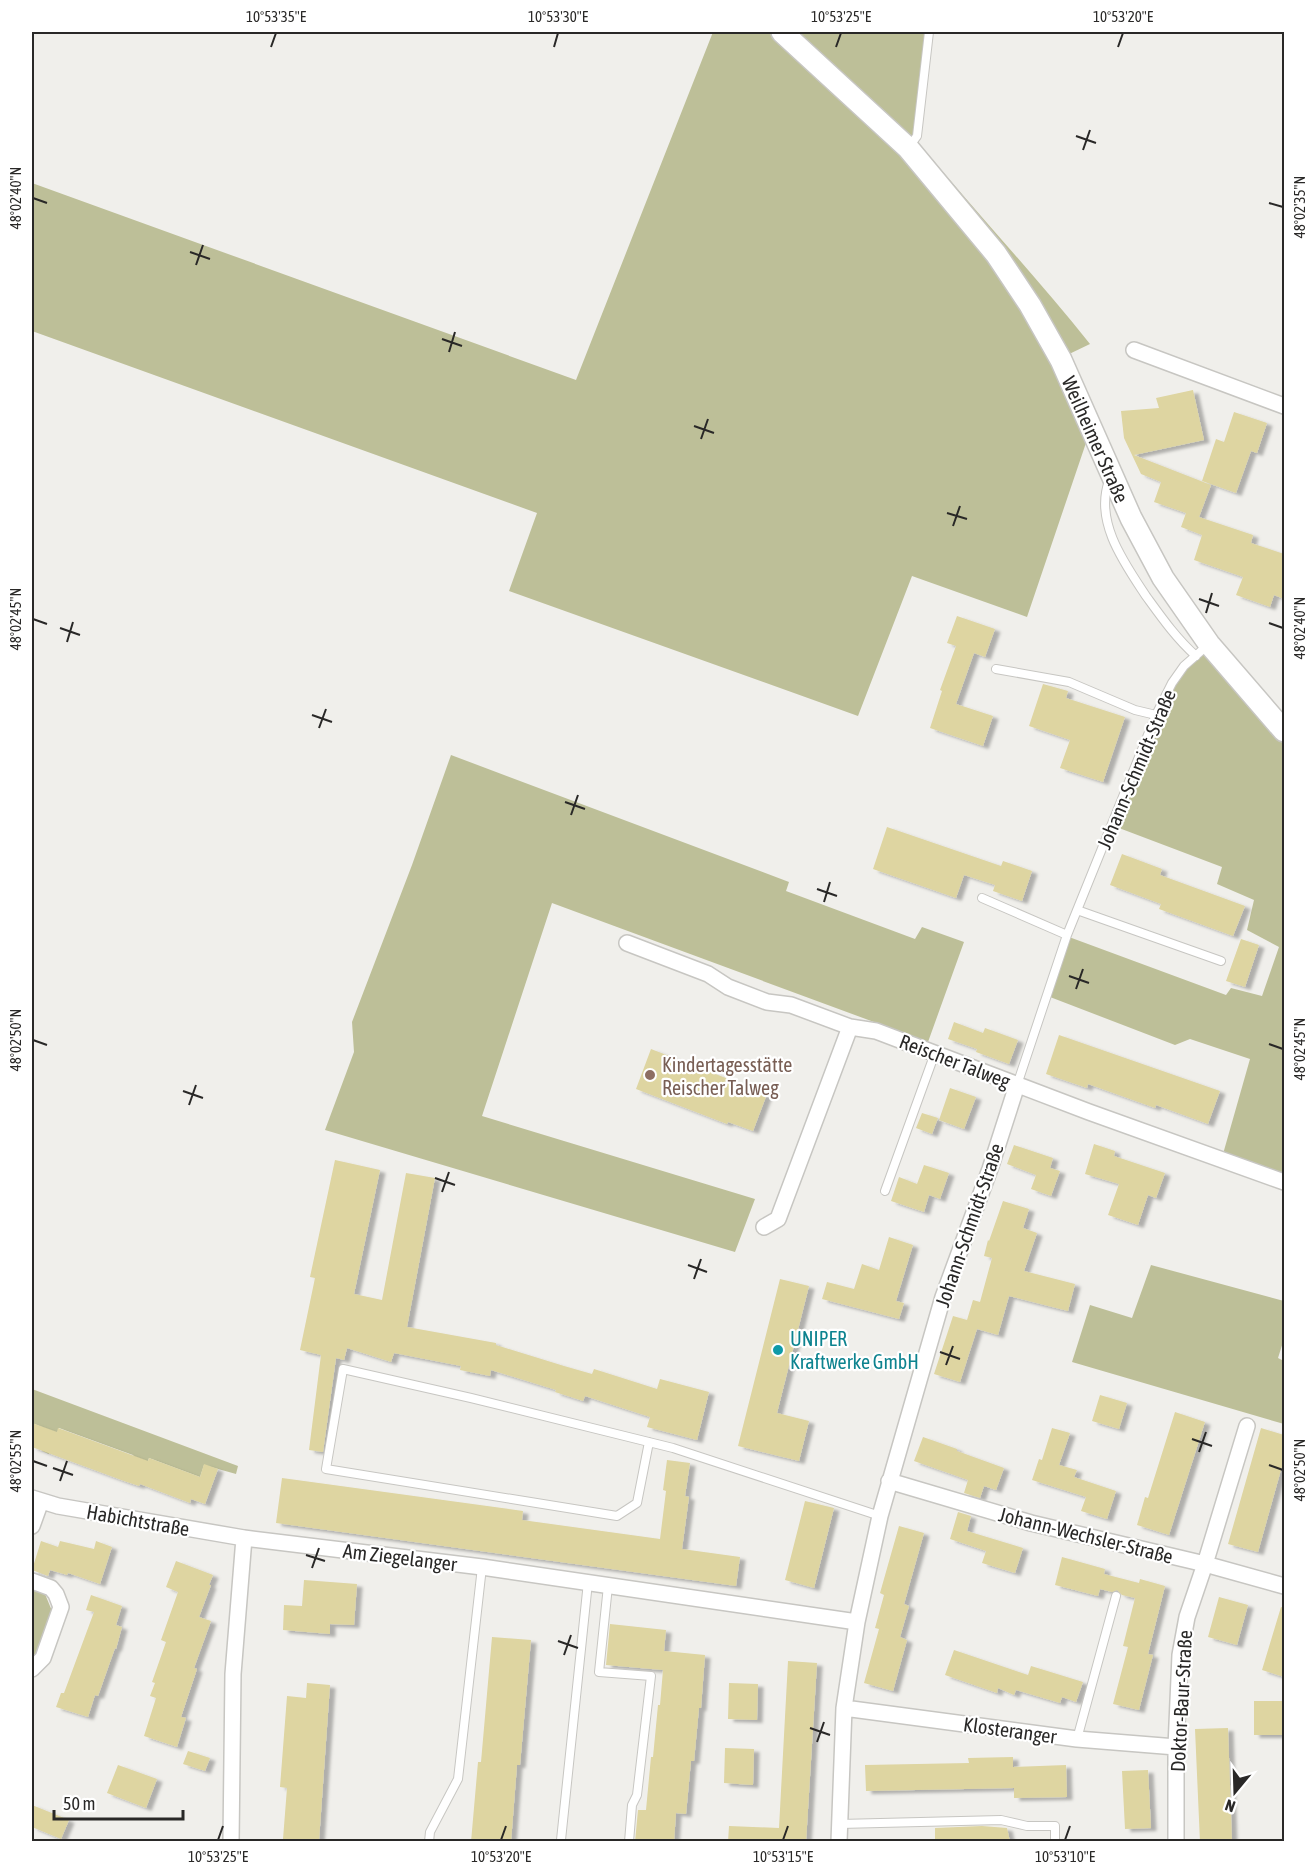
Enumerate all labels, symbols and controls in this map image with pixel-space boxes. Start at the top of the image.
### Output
text: 10°53'35"E [246,8,307,25]
text: 10°53'30"E [528,8,589,25]
text: 10°53'25"E [811,8,872,25]
text: 10°53'20"E [1093,8,1154,25]
text: 48°02'40"N [7,167,24,229]
text: 48°02'35"N [1291,176,1308,238]
street label: Weilheimer Straße [1058,372,1134,506]
text: 48°02'45"N [7,588,24,650]
text: 48°02'40"N [1291,597,1308,659]
street label: Johann-Schmidt-Straße [1092,686,1180,852]
text: 48°02'50"N [7,1009,24,1071]
text: 48°02'45"N [1291,1018,1308,1080]
street label: Reischer Talweg [896,1029,1014,1093]
place label: Kindertagesstätte Reischer Talweg [662,1053,792,1099]
marker: Kindertagesstätte Reischer Talweg [643,1068,657,1082]
street label: Johann-Schmidt-Straße [930,1140,1008,1310]
place label: UNIPER Kraftwerke GmbH [790,1327,919,1373]
marker: UNIPER Kraftwerke GmbH [771,1343,785,1357]
text: 48°02'55"N [7,1430,24,1492]
text: 48°02'50"N [1291,1439,1308,1501]
street label: Habichtstraße [85,1500,191,1540]
street label: Johann-Wechsler-Straße [996,1502,1176,1568]
street label: Am Ziegelanger [342,1539,459,1576]
street label: Doktor-Baur-Straße [1166,1629,1196,1773]
street label: Klosteranger [962,1712,1059,1748]
north arrow [1205,1762,1265,1822]
scale bar [54,1783,183,1821]
text: 50 m [63,1793,95,1814]
text: N [1223,1796,1238,1816]
text: 10°53'25"E [188,1848,249,1865]
text: 10°53'20"E [471,1848,532,1865]
text: 10°53'15"E [753,1848,814,1865]
text: 10°53'10"E [1035,1848,1096,1865]

